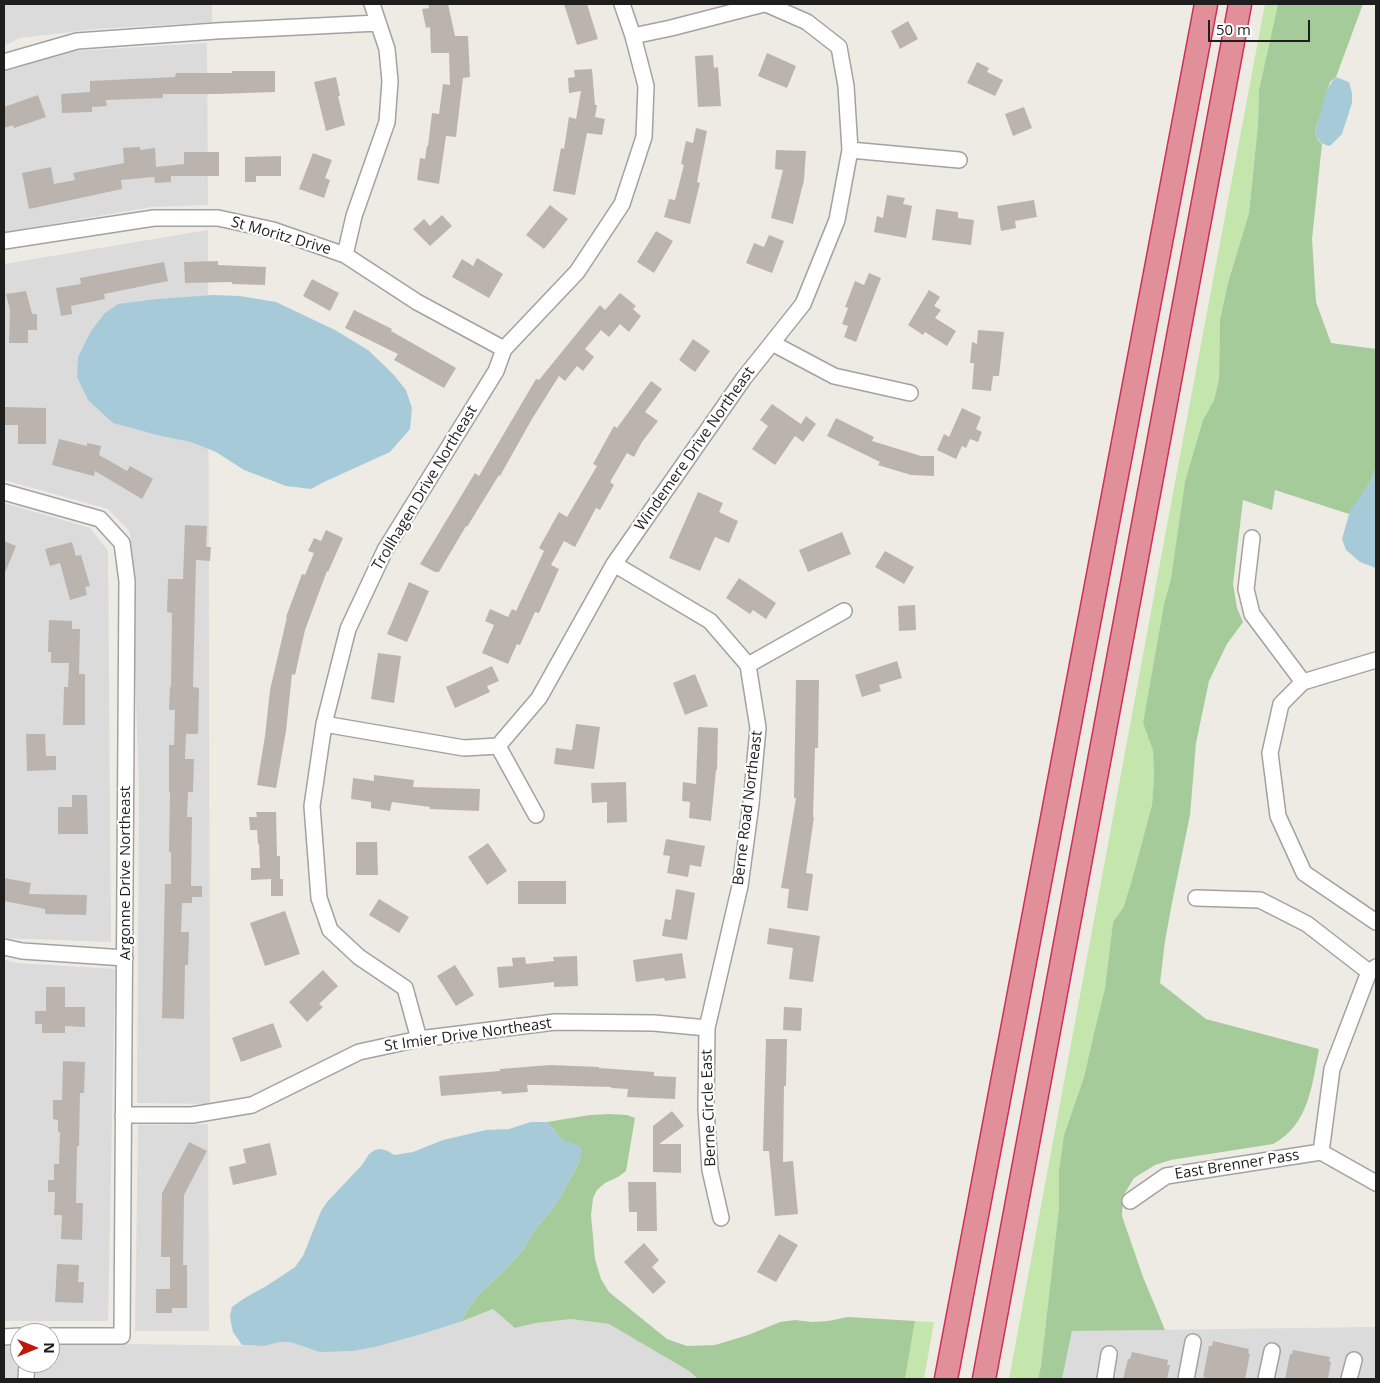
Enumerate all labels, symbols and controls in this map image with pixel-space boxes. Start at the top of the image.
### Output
scale bar [1210,10,1312,42]
text: 50 m [1216,19,1251,39]
street label: St Moritz Drive [229,213,333,259]
street label: Windemere Drive Northeast [631,364,759,534]
street label: Trollhagen Drive Northeast [369,402,481,574]
street label: Berne Road Northeast [730,730,766,886]
street label: Argonne Drive Northeast [117,786,135,960]
street label: St Imier Drive Northeast [383,1014,553,1056]
street label: Berne Circle East [698,1049,720,1167]
street label: East Brenner Pass [1173,1146,1301,1184]
north arrow [10,1323,60,1373]
text: N [40,1342,59,1354]

